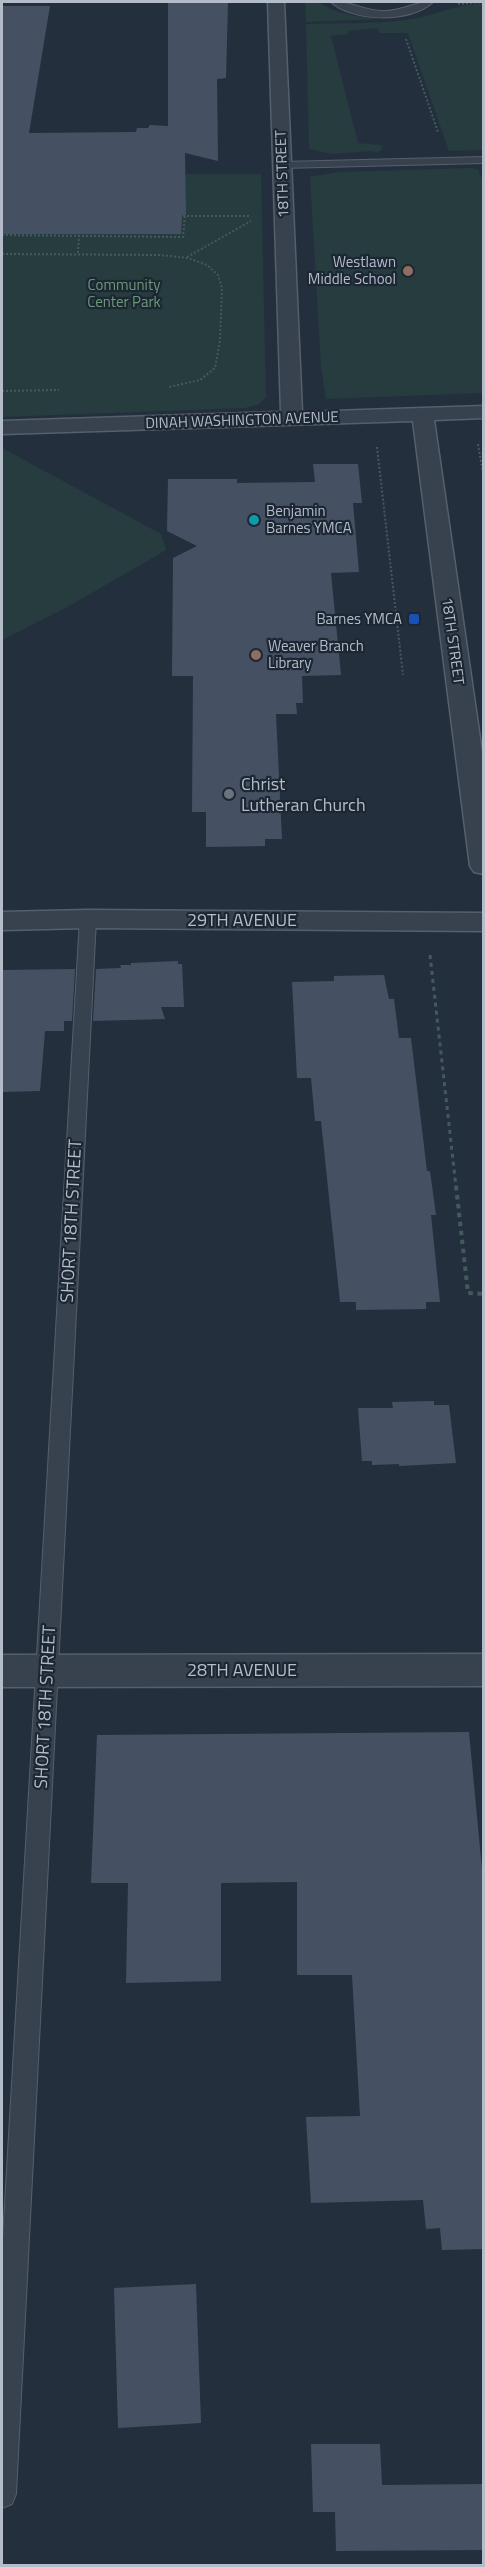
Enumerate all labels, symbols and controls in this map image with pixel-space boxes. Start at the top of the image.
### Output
street label: 18TH STREET [268,130,295,218]
place label: Westlawn Middle School [308,250,396,290]
marker: Westlawn Middle School [401,264,415,278]
park label: Community Center Park [87,273,161,313]
street label: DINAH WASHINGTON AVENUE [145,405,339,434]
place label: Benjamin Barnes YMCA [266,499,352,539]
marker: Benjamin Barnes YMCA [247,513,261,527]
street label: 18TH STREET [436,596,471,686]
place label: Barnes YMCA [316,607,402,630]
marker: Barnes YMCA [407,612,421,626]
place label: Weaver Branch Library [268,634,364,674]
marker: Weaver Branch Library [249,648,263,662]
place label: Christ Lutheran Church [241,770,366,818]
marker: Christ Lutheran Church [222,787,236,801]
street label: 29TH AVENUE [187,906,297,933]
street label: SHORT 18TH STREET [53,1138,88,1303]
street label: SHORT 18TH STREET [27,1624,62,1789]
street label: 28TH AVENUE [187,1656,297,1683]

